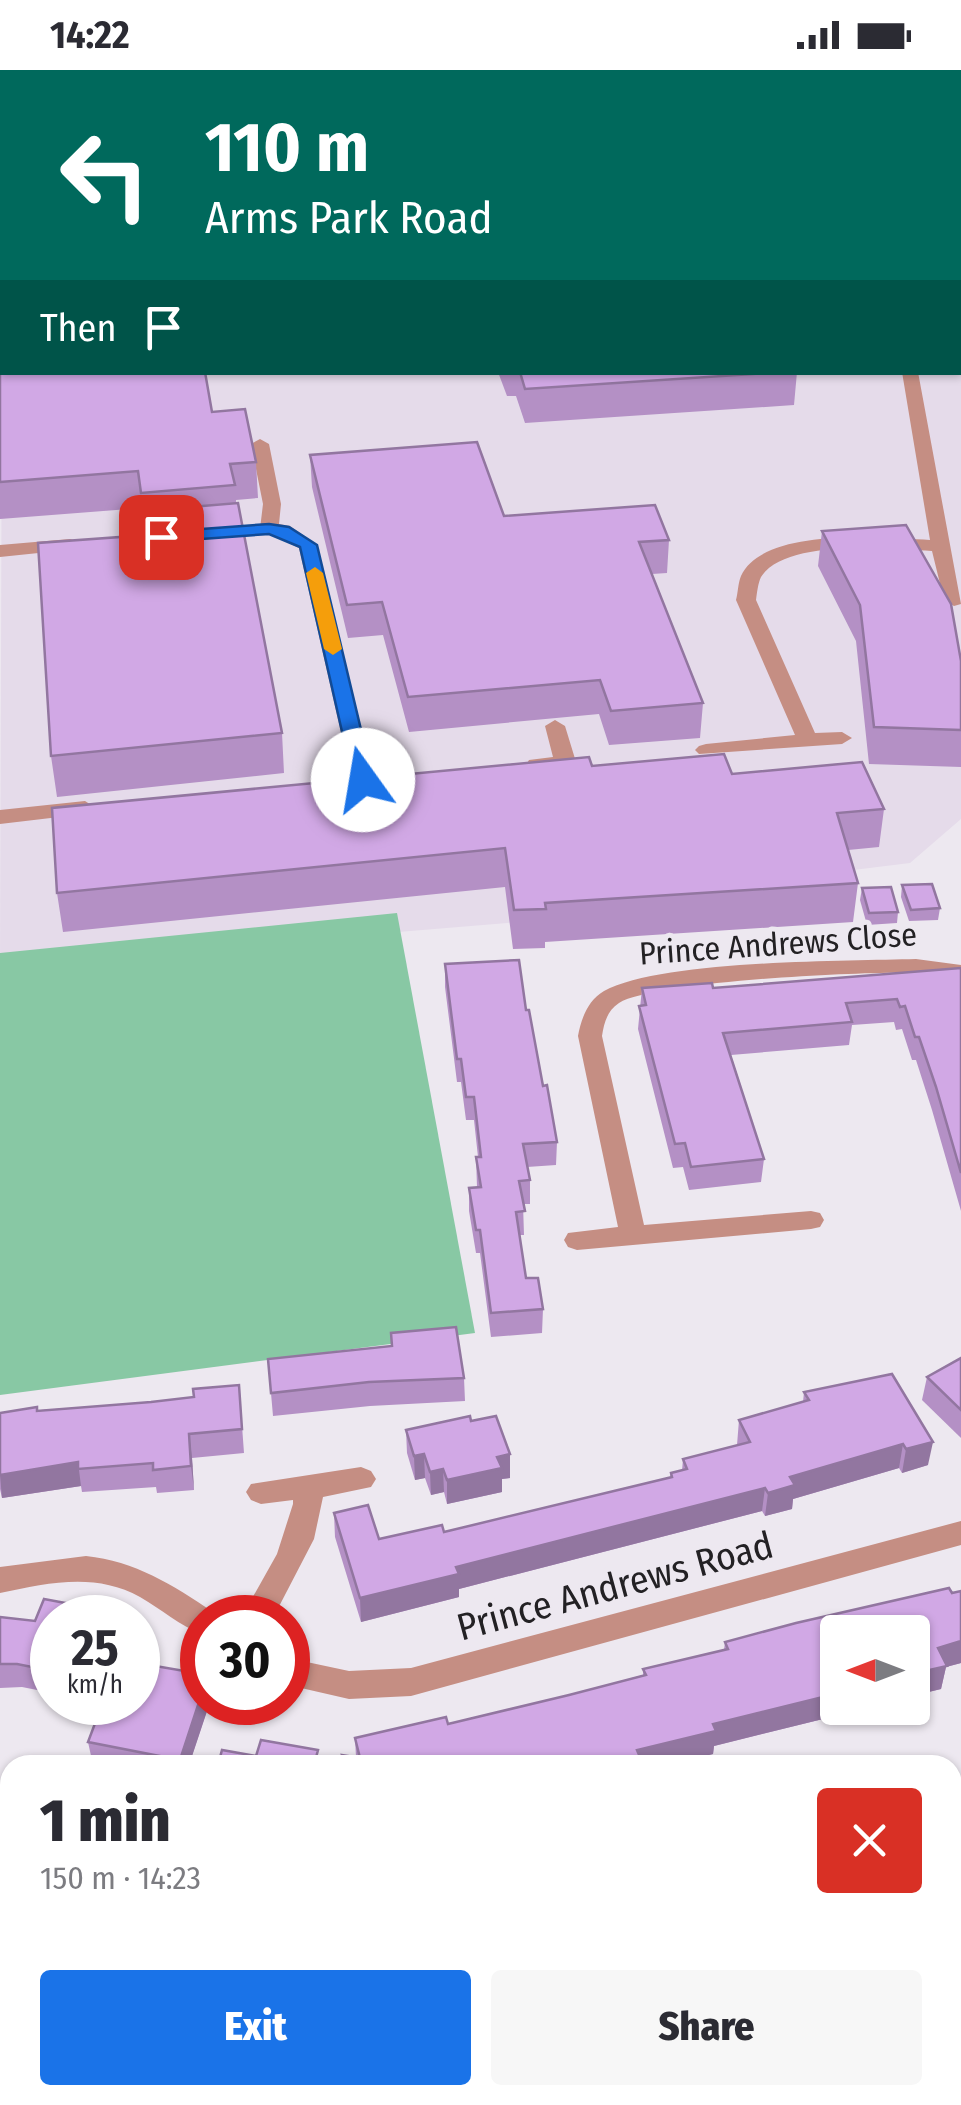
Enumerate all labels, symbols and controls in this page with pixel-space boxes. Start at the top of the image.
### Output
text: 14:22 [50,12,130,58]
text: 110 m [205,106,369,190]
icon: left [40,110,170,240]
text: Arms Park Road [205,191,493,245]
icon: arrive [136,300,191,355]
text: Then [40,305,116,351]
pin [119,495,204,580]
icon: arrive [134,510,189,565]
position arrow [311,728,415,832]
street label: Prince Andrews Close [638,915,918,973]
street label: Prince Andrews Road [452,1522,778,1650]
speed limit sign: 30 [180,1595,310,1725]
north arrow [820,1615,930,1725]
map controls [820,1615,930,1725]
text: 25 [71,1618,119,1678]
text: km/h [67,1670,123,1700]
text: 1 min [40,1785,171,1857]
button: close [817,1788,922,1893]
text: 150 m · 14:23 [40,1859,201,1897]
button: Exit [40,1970,471,2085]
button: Share [491,1970,922,2085]

